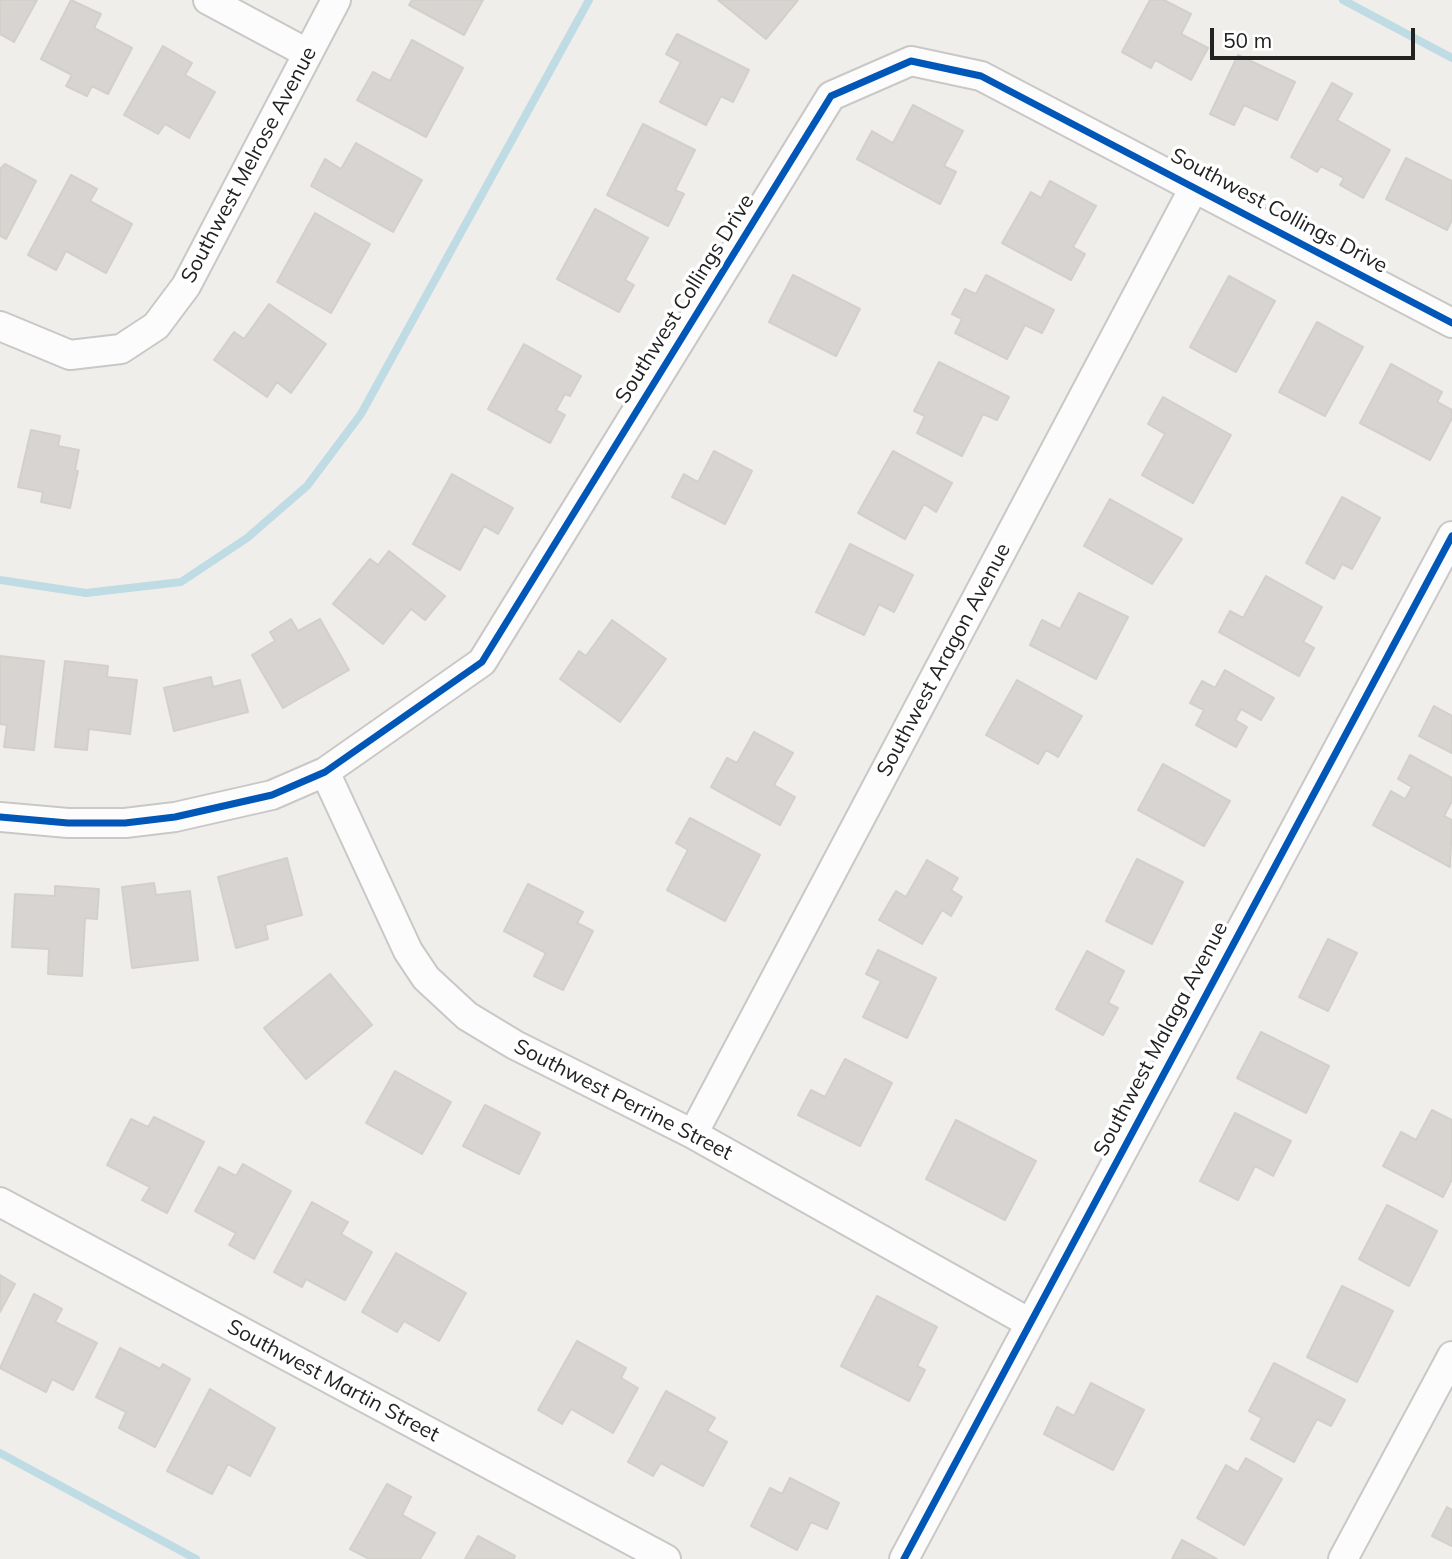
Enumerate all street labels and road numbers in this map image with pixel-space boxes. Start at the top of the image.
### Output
street label: Southwest Melrose Avenue [176,43,322,287]
street label: Southwest Collings Drive [1166,143,1392,279]
street label: Southwest Collings Drive [610,190,760,408]
street label: Southwest Aragon Avenue [872,539,1016,781]
street label: Southwest Malaga Avenue [1088,918,1234,1160]
street label: Southwest Perrine Street [510,1034,736,1166]
street label: Southwest Martin Street [223,1314,443,1448]

